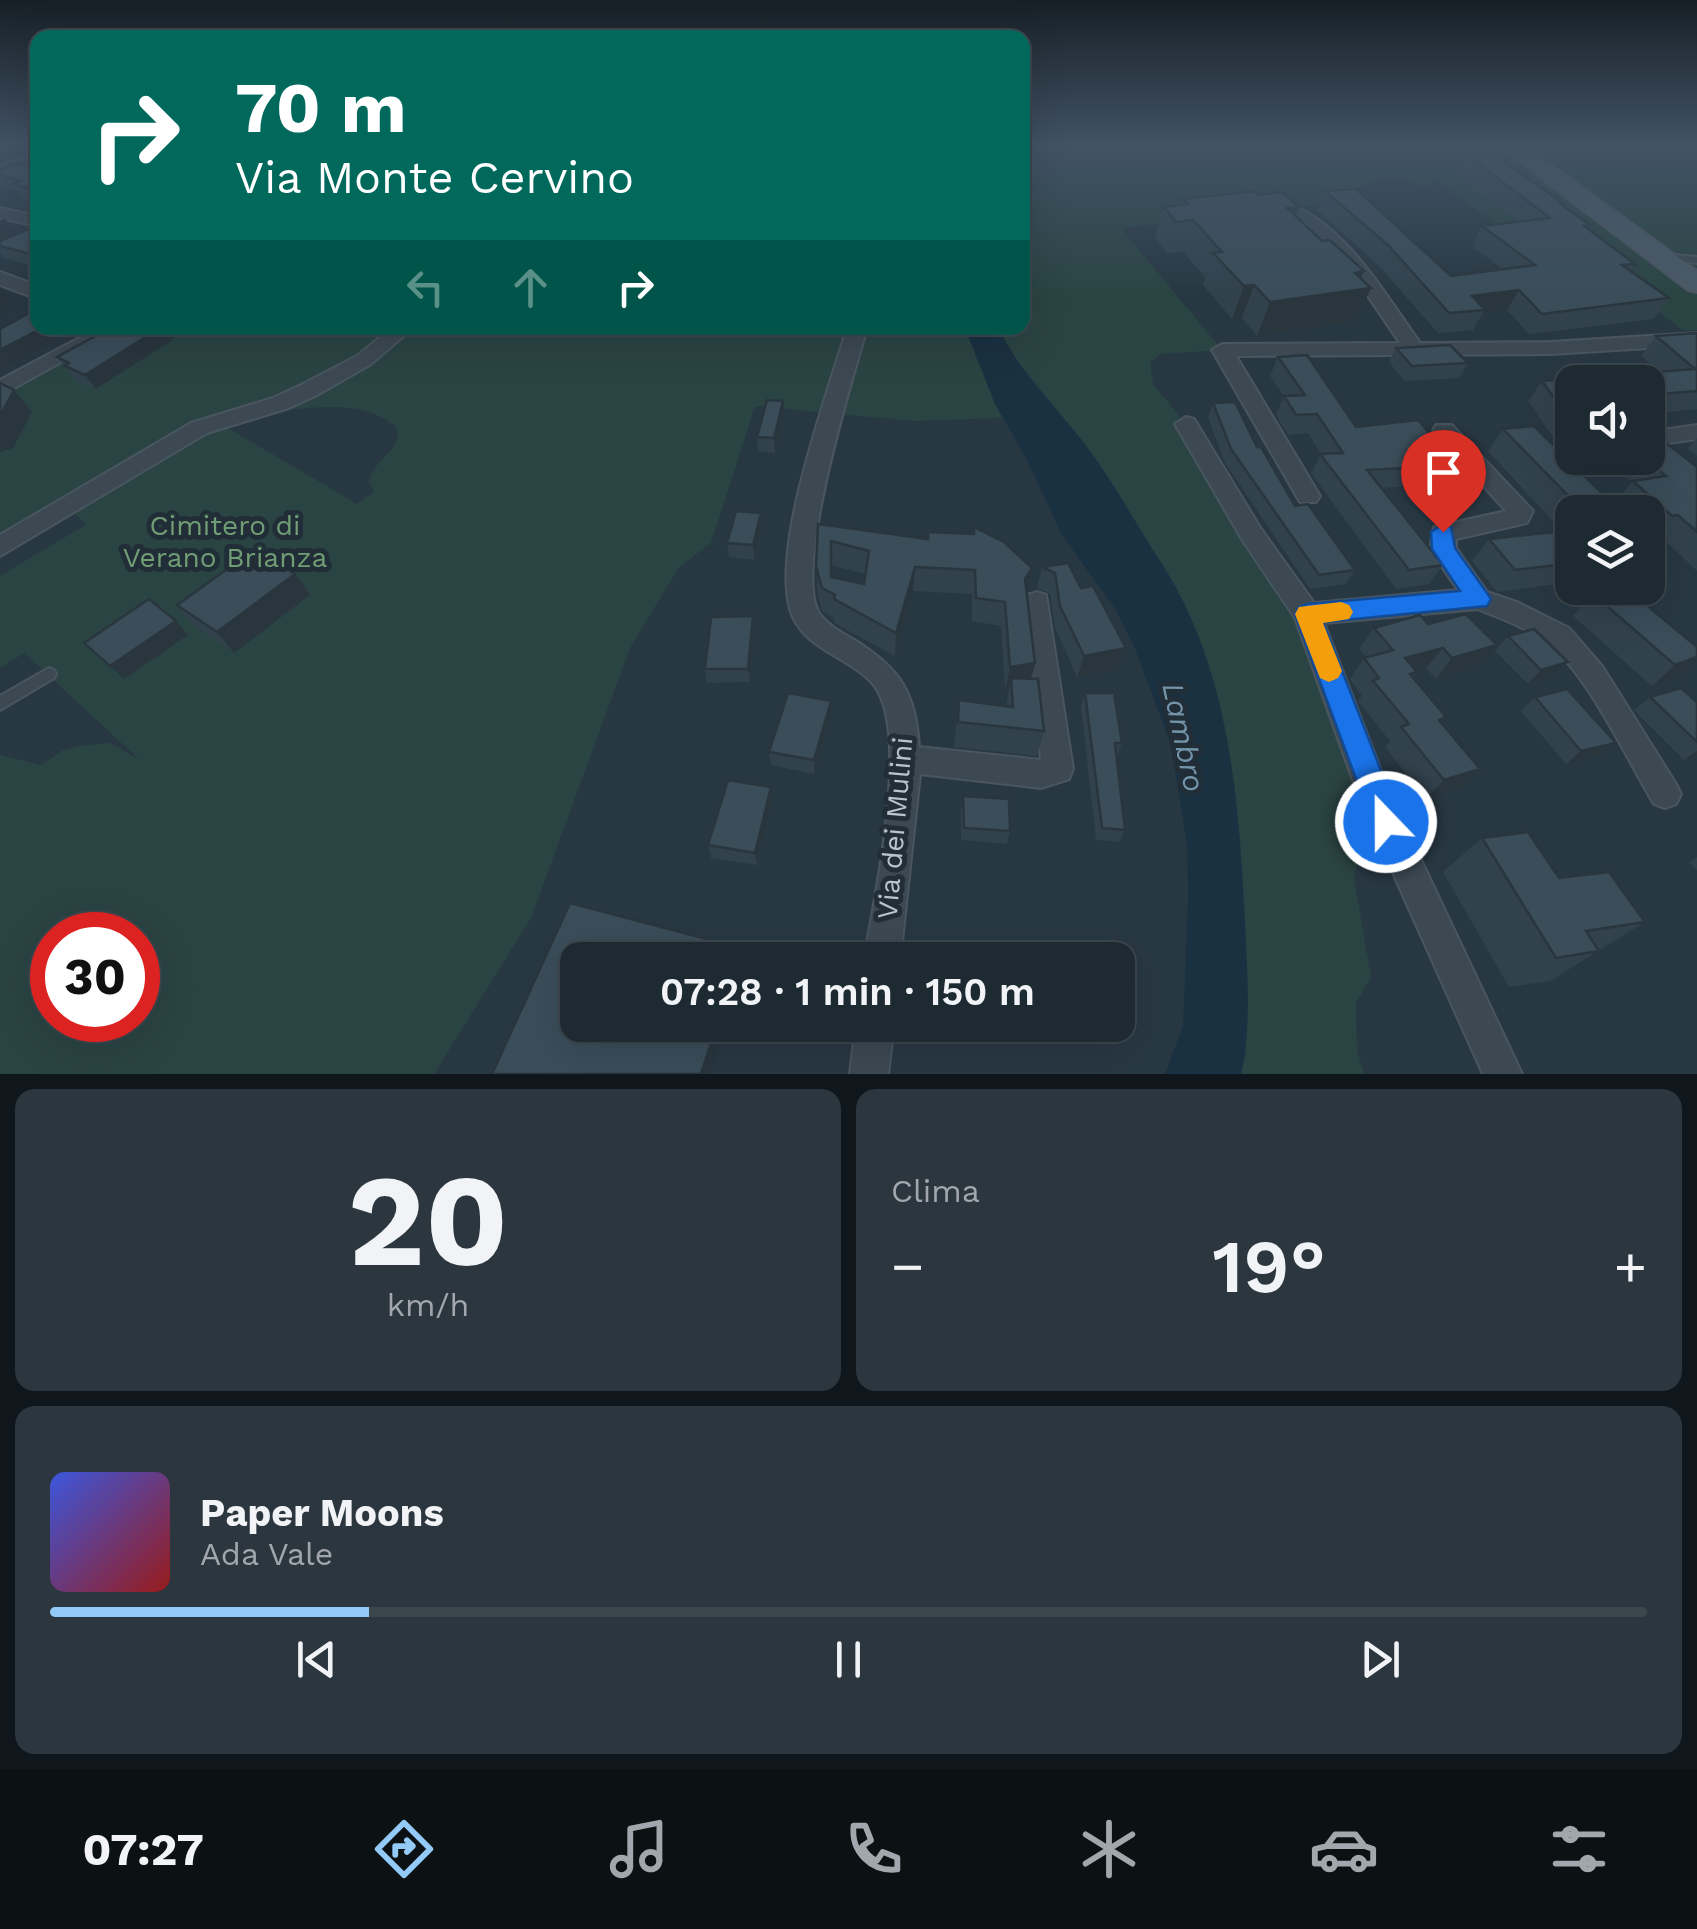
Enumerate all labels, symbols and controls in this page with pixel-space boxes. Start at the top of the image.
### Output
text: 70 m [235,67,407,149]
icon: right [70,70,200,200]
text: Via Monte Cervino [235,151,634,204]
icon: left [398,260,453,315]
icon: ahead [503,260,558,315]
icon: right [608,260,663,315]
map controls [1555,365,1665,605]
button: sound [1555,365,1665,475]
pin [1401,430,1486,533]
icon: arrive [1416,445,1471,500]
button: layers [1555,495,1665,605]
park label: Cimitero di Verano Brianza [123,509,328,574]
water label: Lambro [1155,679,1213,795]
street label: Via dei Mulini [871,735,919,921]
position arrow [1334,770,1438,874]
speed limit sign: 30 [30,912,160,1042]
text: 07:28 · 1 min · 150 m [660,970,1035,1014]
text: 20 [347,1144,509,1297]
text: Clima [891,1172,980,1210]
text: 19° [1212,1222,1326,1310]
text: − [891,1234,924,1298]
text: + [1614,1234,1647,1298]
text: km/h [387,1286,469,1324]
text: Paper Moons [200,1491,444,1535]
text: Ada Vale [200,1535,333,1573]
icon: previous [289,1632,344,1687]
icon: pause [821,1632,876,1687]
icon: next [1353,1632,1408,1687]
icon: directions [369,1814,439,1884]
icon: music [604,1814,674,1884]
icon: phone [839,1814,909,1884]
icon: climate [1074,1814,1144,1884]
icon: car [1309,1814,1379,1884]
icon: filters [1544,1814,1614,1884]
text: 07:27 [83,1823,204,1876]

